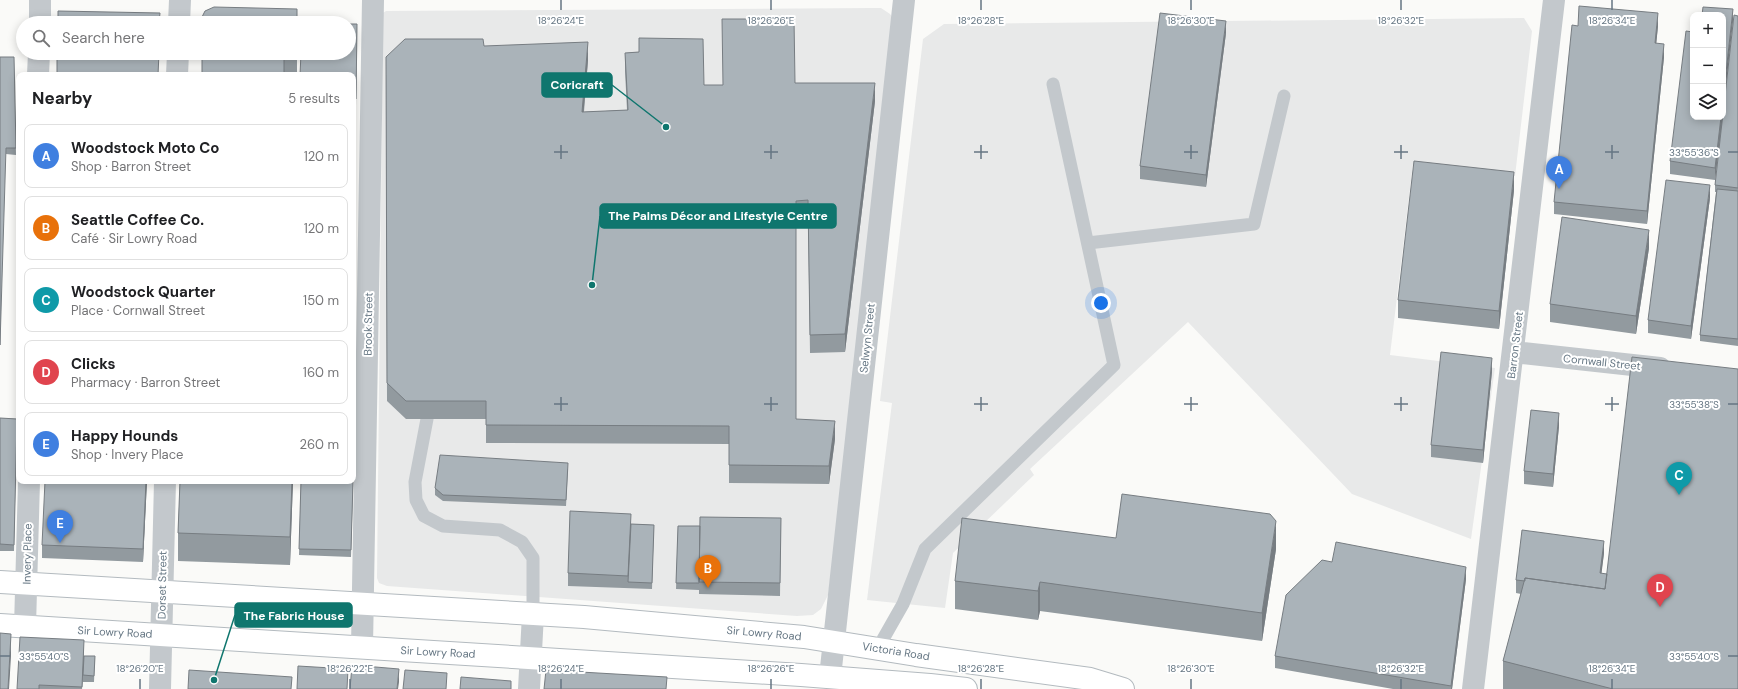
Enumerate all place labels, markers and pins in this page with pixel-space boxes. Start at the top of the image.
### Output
callout: Coricraft [542,73,612,97]
pin: A [1546,156,1572,189]
callout: The Palms Décor and Lifestyle Centre [600,204,836,228]
pin: C [1666,462,1692,495]
pin: E [47,510,73,543]
pin: B [695,555,721,588]
pin: D [1647,574,1673,607]
callout: The Fabric House [235,603,352,627]

